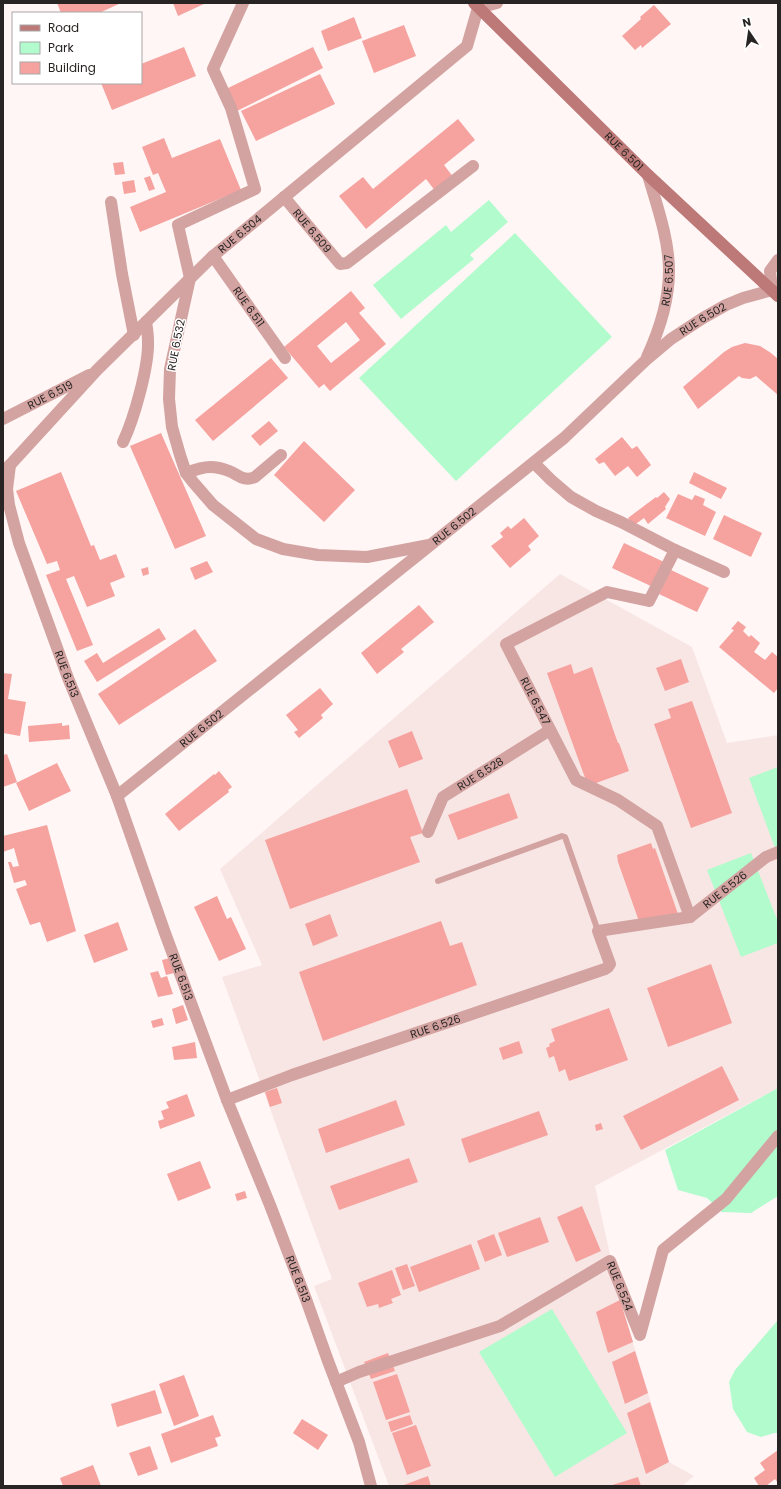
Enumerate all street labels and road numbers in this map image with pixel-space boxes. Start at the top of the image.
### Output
street label: RUE 6.501 [601,128,647,174]
street label: RUE 6.509 [289,205,335,256]
street label: RUE 6.504 [214,211,265,257]
street label: RUE 6.507 [657,254,677,308]
street label: RUE 6.511 [229,283,269,330]
street label: RUE 6.502 [676,299,729,339]
street label: RUE 6.532 [163,318,189,372]
street label: RUE 6.519 [25,376,76,413]
street label: RUE 6.502 [429,503,480,549]
street label: RUE 6.513 [51,648,83,700]
street label: RUE 6.547 [516,674,554,728]
street label: RUE 6.502 [176,706,227,751]
street label: RUE 6.528 [454,753,507,794]
street label: RUE 6.526 [699,867,750,912]
street label: RUE 6.513 [165,951,197,1003]
street label: RUE 6.526 [408,1010,463,1042]
street label: RUE 6.513 [282,1253,314,1305]
street label: RUE 6.524 [603,1259,637,1313]

